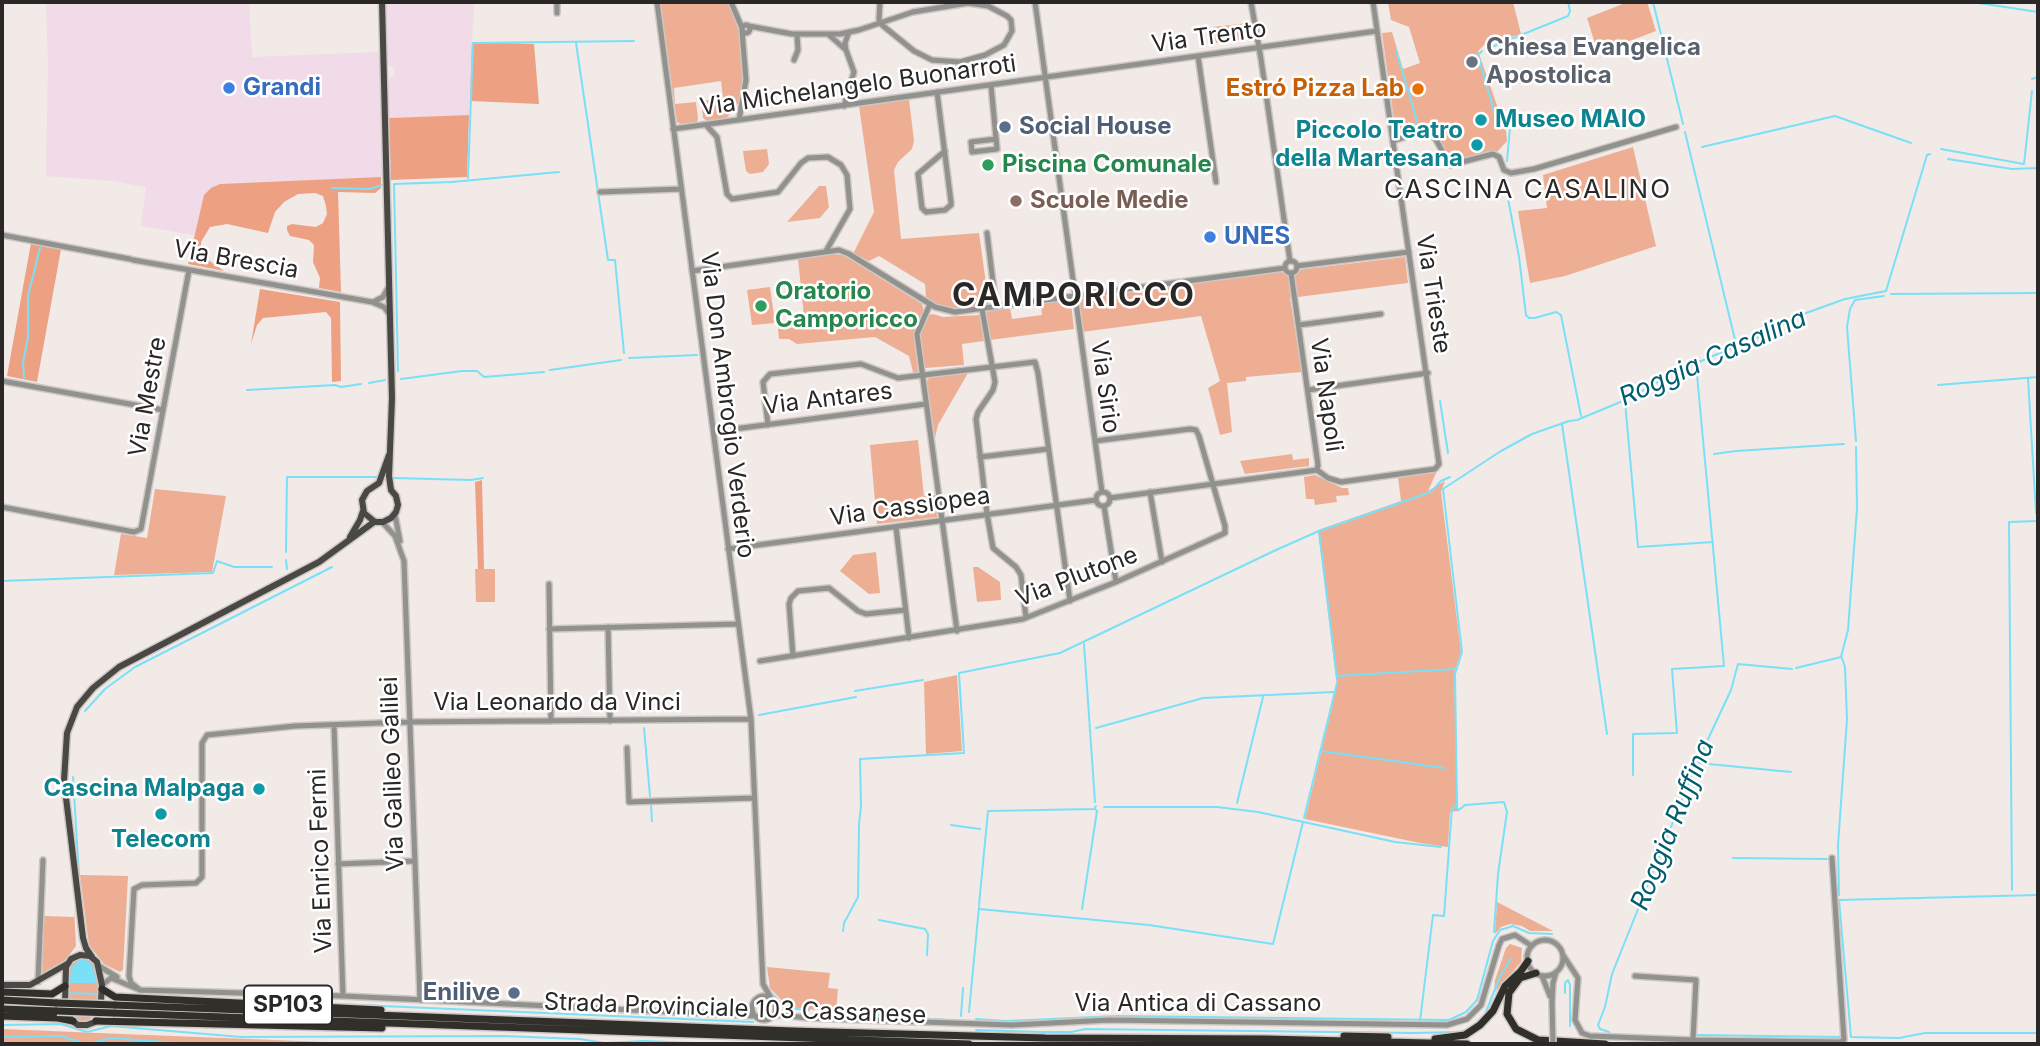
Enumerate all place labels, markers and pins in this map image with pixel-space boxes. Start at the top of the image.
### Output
place label: Chiesa Evangelica Apostolica [1486,34,1701,90]
marker: Chiesa Evangelica Apostolica [1464,54,1480,70]
place label: Grandi [243,74,321,102]
place label: Estró Pizza Lab [1226,75,1404,103]
marker: Grandi [221,80,237,96]
marker: Estró Pizza Lab [1410,81,1426,97]
place label: Museo MAIO [1495,106,1646,134]
marker: Museo MAIO [1473,112,1489,128]
place label: Social House [1019,113,1172,141]
place label: Piccolo Teatro della Martesana [1275,117,1463,173]
marker: Social House [997,119,1013,135]
marker: Piccolo Teatro della Martesana [1469,137,1485,153]
place label: Piscina Comunale [1002,151,1212,179]
marker: Piscina Comunale [980,157,996,173]
place label: Scuole Medie [1030,187,1189,215]
marker: Scuole Medie [1008,193,1024,209]
place label: UNES [1224,223,1290,251]
marker: UNES [1202,229,1218,245]
place label: Oratorio Camporicco [775,278,918,334]
marker: Oratorio Camporicco [753,298,769,314]
place label: Cascina Malpaga [43,775,245,803]
marker: Cascina Malpaga [251,781,267,797]
marker: Telecom [153,806,169,822]
place label: Telecom [111,826,211,854]
place label: Enilive [423,979,500,1007]
marker: Enilive [506,985,522,1001]

